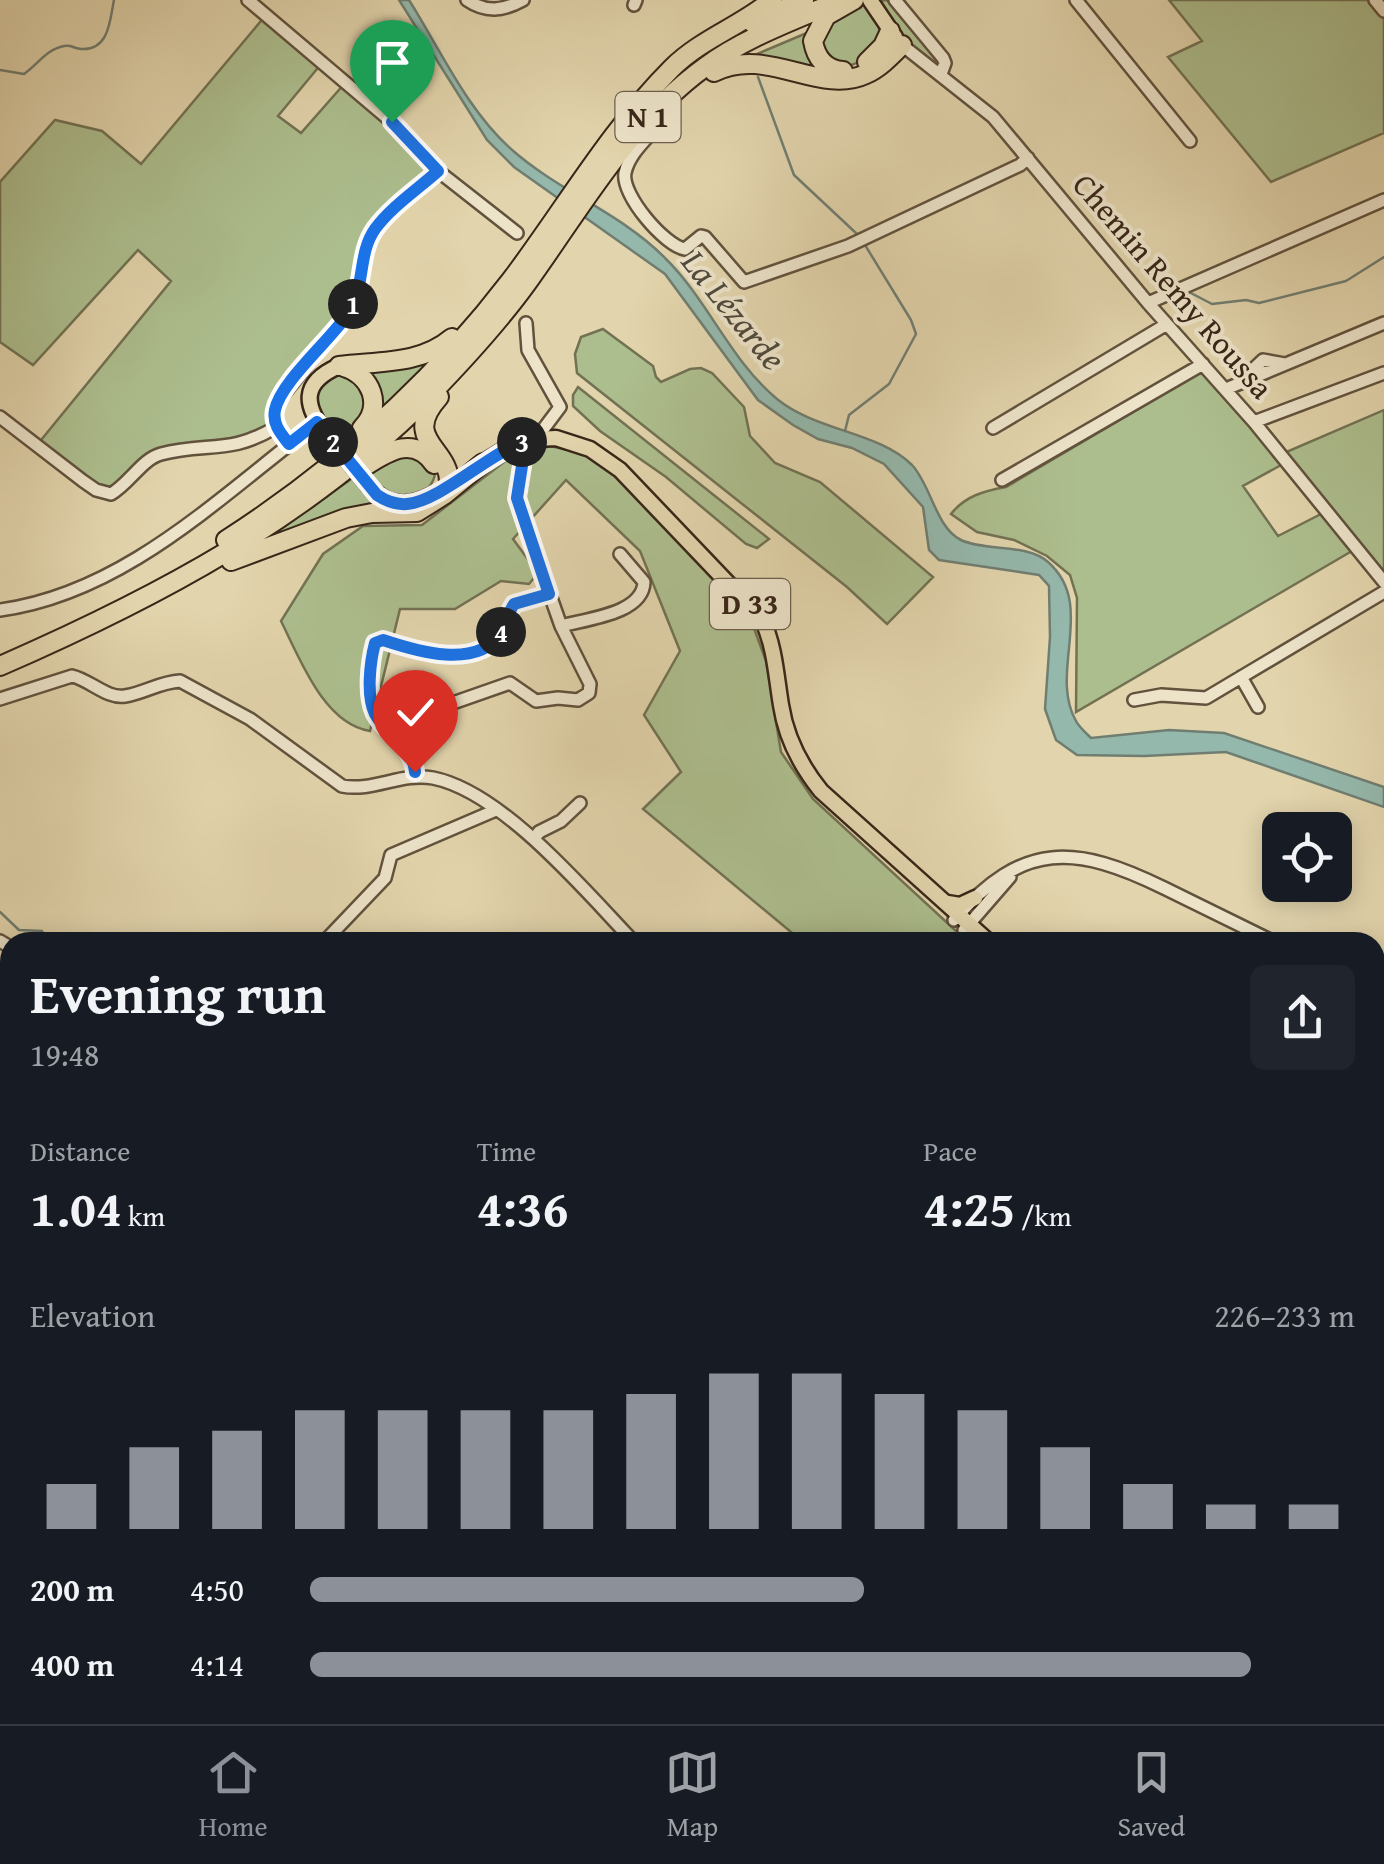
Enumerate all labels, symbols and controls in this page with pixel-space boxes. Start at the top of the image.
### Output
pin [350,20,435,123]
icon: arrive [365,35,420,90]
road number: N 1 [616,92,680,142]
street label: Chemin Remy Roussa [1062,162,1285,409]
water label: La Lézarde [669,238,799,381]
pin: 1 [328,279,378,329]
text: 1 [346,283,360,324]
pin: 2 [308,417,358,467]
pin: 3 [497,417,547,467]
text: 2 [326,421,340,462]
text: 3 [515,421,529,462]
road number: D 33 [710,579,790,629]
pin: 4 [476,607,526,657]
text: 4 [494,611,508,652]
pin [373,670,458,773]
icon: check [388,685,443,740]
map controls [1262,812,1352,902]
button: locate [1262,812,1352,902]
text: Evening run [30,953,326,1033]
button: share [1250,965,1355,1070]
text: 19:48 [30,1031,99,1078]
text: Distance [30,1130,130,1171]
text: Time [477,1130,536,1171]
text: Pace [923,1130,977,1171]
text: 1.04 [30,1171,122,1244]
text: 4:36 [477,1171,569,1244]
text: 4:25 [923,1171,1015,1244]
text: km [122,1195,165,1236]
text: /km [1015,1195,1072,1236]
text: Elevation [30,1292,155,1339]
text: 226–233 m [1214,1292,1355,1339]
text: 200 m [30,1566,114,1613]
text: 4:50 [190,1566,244,1613]
text: 400 m [30,1641,114,1688]
text: 4:14 [190,1641,244,1688]
tab: Home [199,1745,268,1846]
tab: Map [665,1745,720,1846]
tab: Saved [1117,1745,1185,1846]

